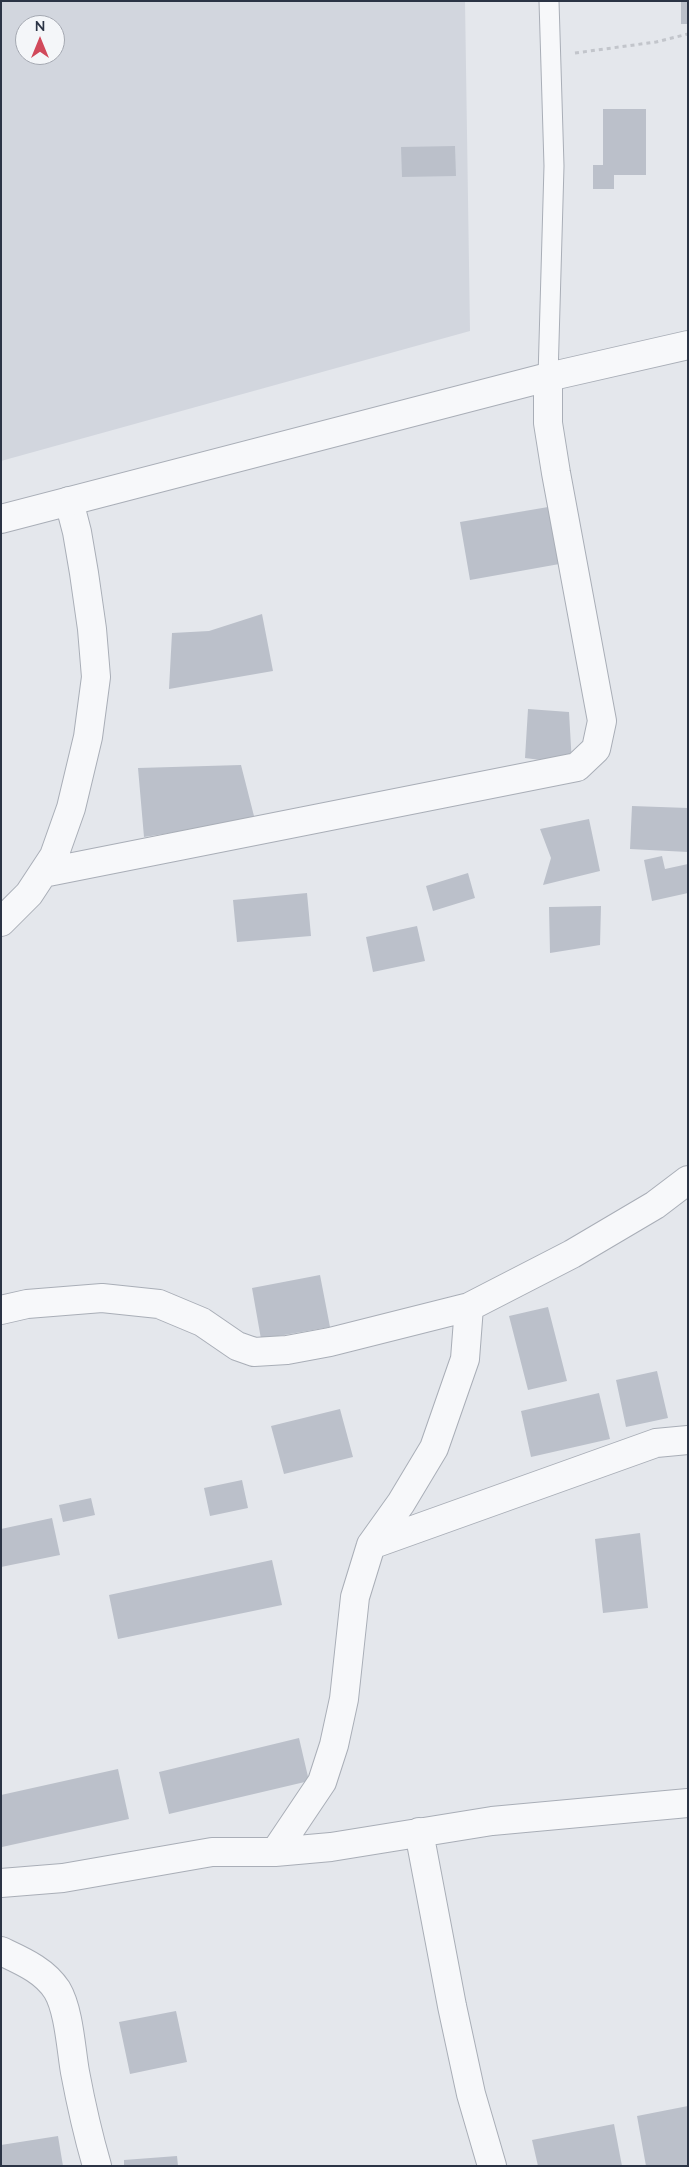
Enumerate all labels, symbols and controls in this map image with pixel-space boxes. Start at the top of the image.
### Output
north arrow [15,15,65,65]
text: N [35,17,45,35]

